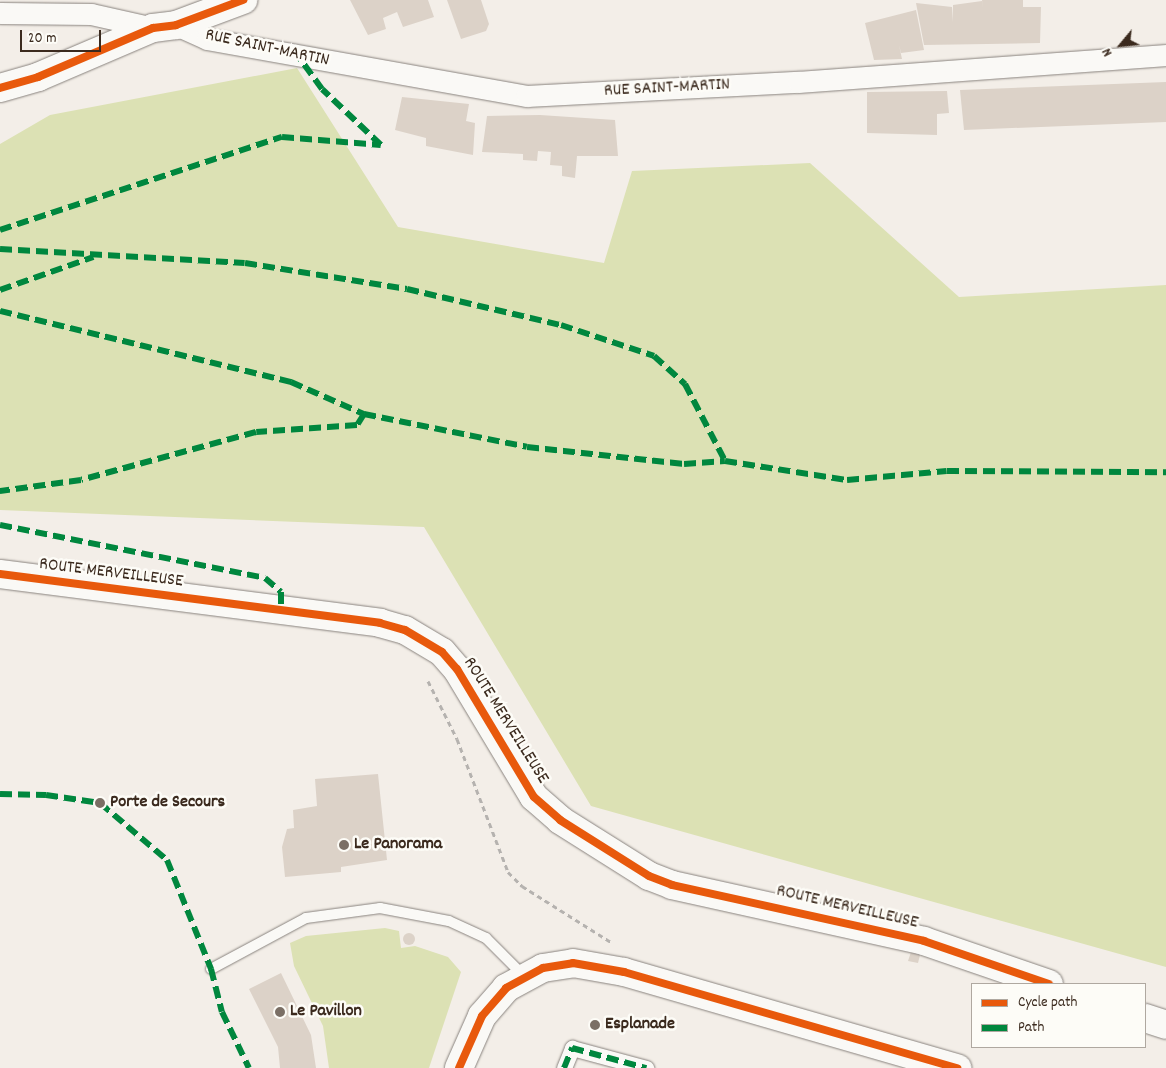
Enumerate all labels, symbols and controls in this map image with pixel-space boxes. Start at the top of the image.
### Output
scale bar [22,20,104,52]
north arrow [1096,20,1146,70]
street label: RUE SAINT-MARTIN [203,25,331,73]
text: 20 m [28,28,56,50]
text: N [1097,44,1118,60]
street label: RUE SAINT-MARTIN [603,75,731,103]
street label: ROUTE MERVEILLEUSE [38,554,184,594]
street label: ROUTE MERVEILLEUSE [457,654,553,788]
place label: Porte de Secours [110,792,225,814]
marker: Porte de Secours [94,797,106,809]
place label: Le Panorama [354,834,442,856]
marker: Le Panorama [338,839,350,851]
street label: ROUTE MERVEILLEUSE [774,881,920,935]
legend [971,983,1146,1048]
text: Cycle path [1018,992,1077,1014]
place label: Le Pavillon [290,1001,362,1023]
marker: Le Pavillon [274,1006,286,1018]
place label: Esplanade [605,1014,675,1036]
text: Path [1018,1017,1044,1039]
marker: Esplanade [589,1019,601,1031]

